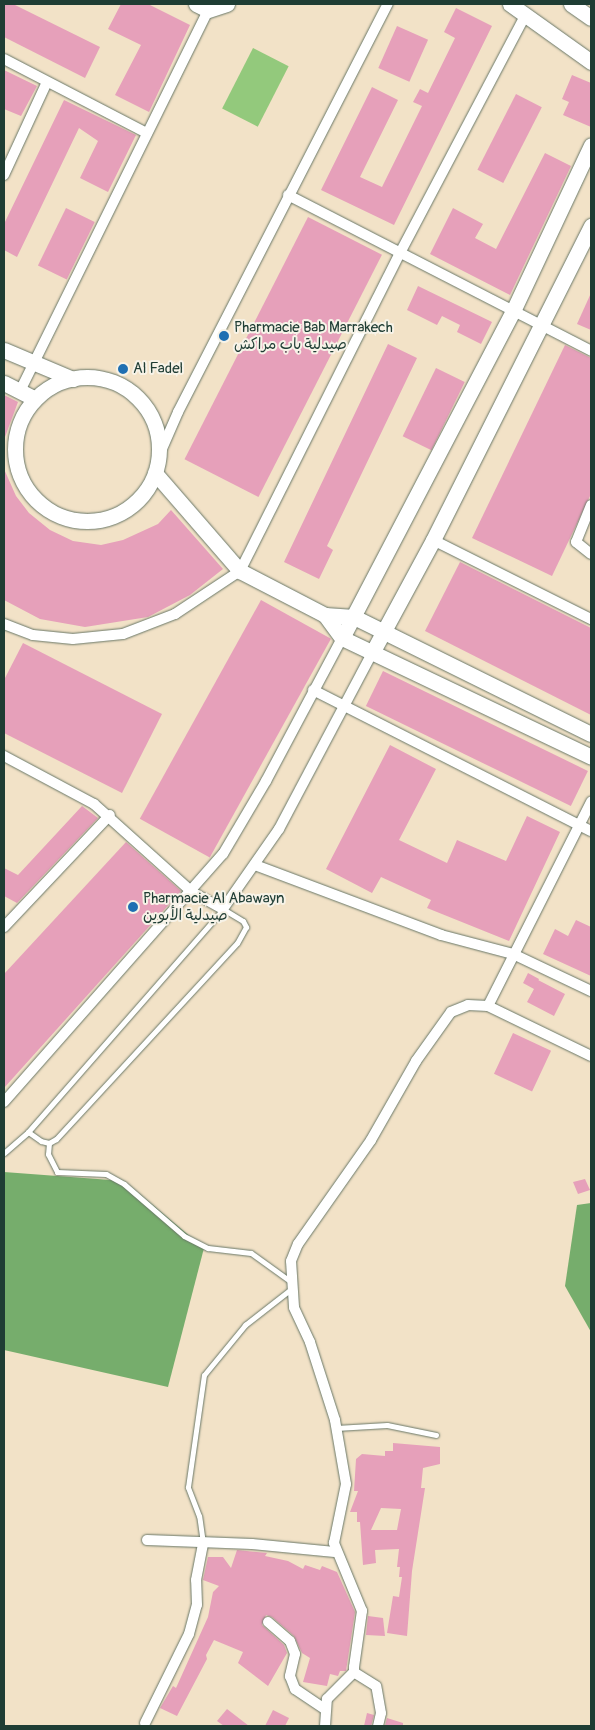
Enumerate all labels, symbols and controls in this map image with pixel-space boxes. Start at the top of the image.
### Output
place label: Pharmacie Bab Marrakech صيدلية باب مراكش [234,318,393,353]
marker: Pharmacie Bab Marrakech صيدلية باب مراكش [218,330,230,342]
place label: Al Fadel [133,360,183,378]
marker: Al Fadel [117,363,129,375]
place label: Pharmacie Al Abawayn صيدلية الأبوين [143,889,285,924]
marker: Pharmacie Al Abawayn صيدلية الأبوين [127,901,139,913]

